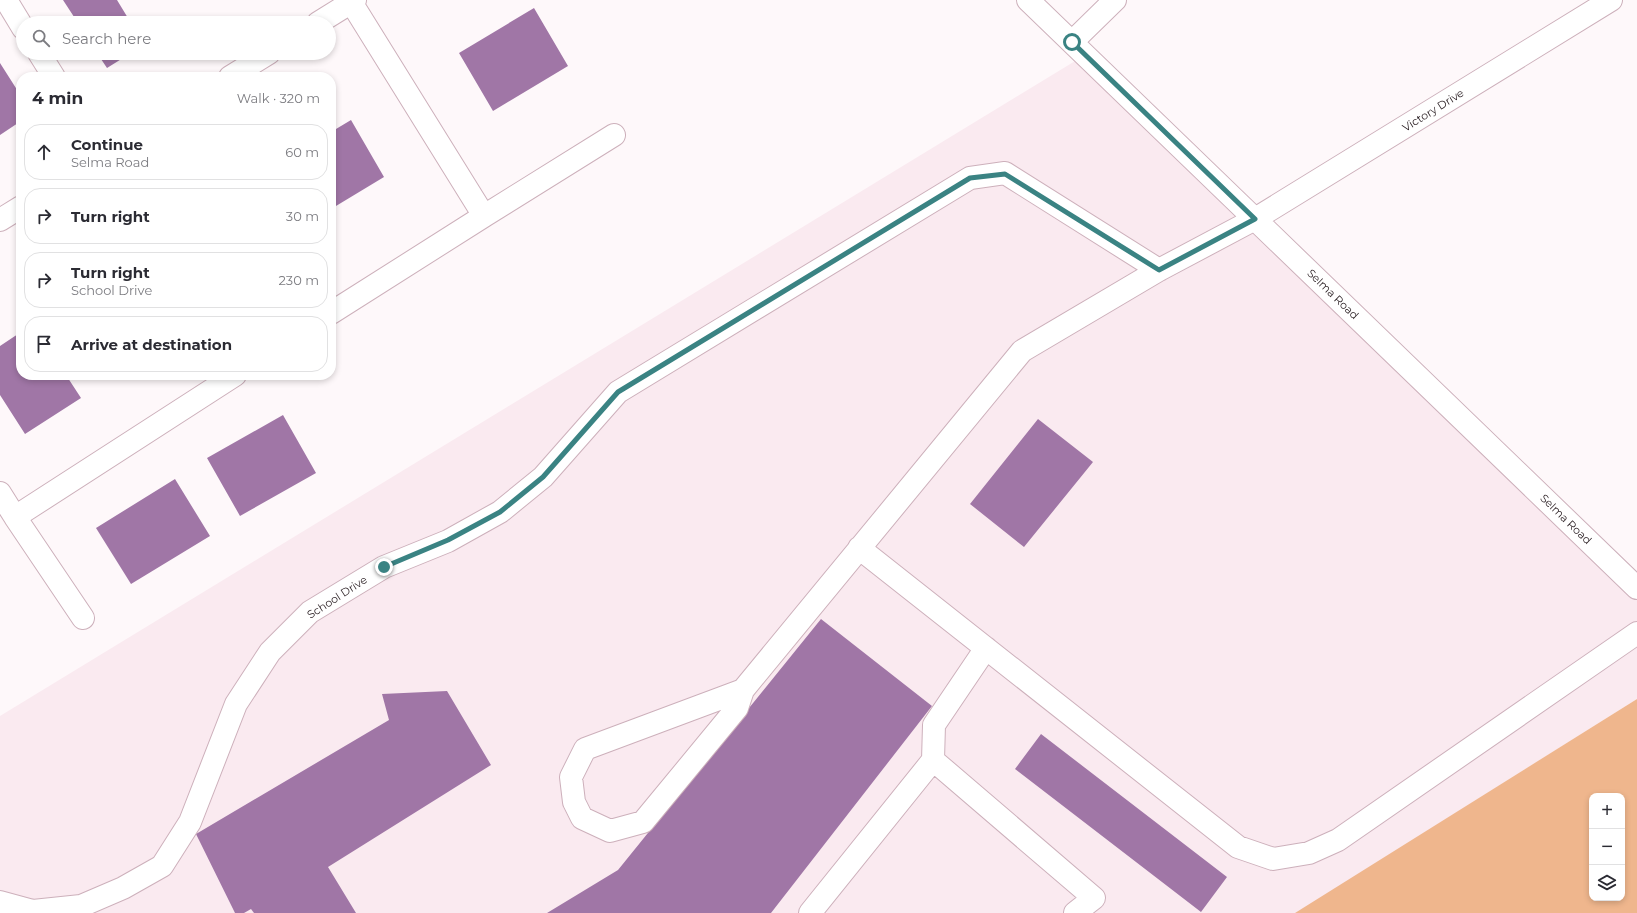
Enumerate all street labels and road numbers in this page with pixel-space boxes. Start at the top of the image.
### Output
street label: Victory Drive [1400,85,1467,134]
street label: Selma Road [1304,266,1362,322]
street label: Selma Road [1537,491,1595,547]
street label: School Drive [304,572,370,622]

